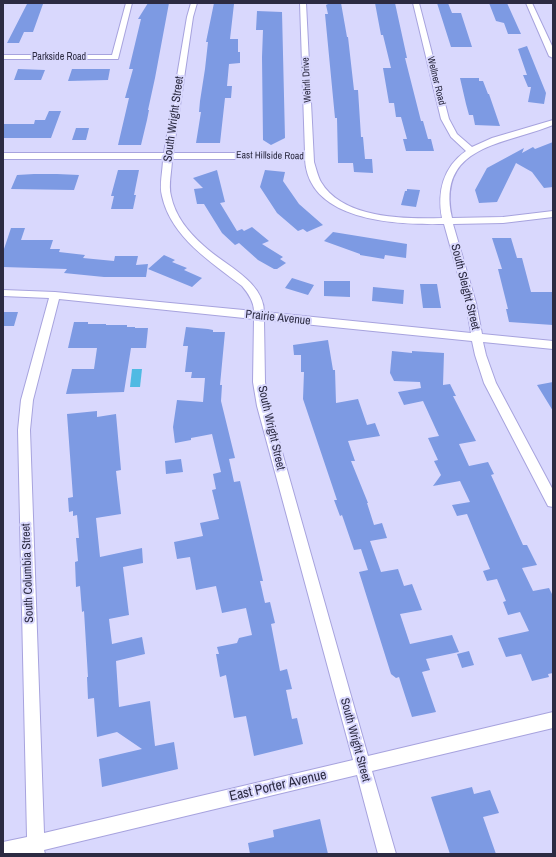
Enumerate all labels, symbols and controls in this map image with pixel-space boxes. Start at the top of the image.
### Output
street label: Parkside Road [32,51,86,63]
street label: Wellner Road [424,56,448,106]
street label: Wehrli Drive [300,57,314,103]
street label: South Wright Street [161,75,187,163]
street label: East Hillside Road [236,149,304,163]
street label: South Sleight Street [447,243,483,331]
street label: Prairie Avenue [245,307,311,329]
street label: South Wright Street [254,384,288,472]
street label: South Columbia Street [19,523,37,623]
street label: South Wright Street [337,696,373,784]
street label: East Porter Avenue [228,767,328,805]

